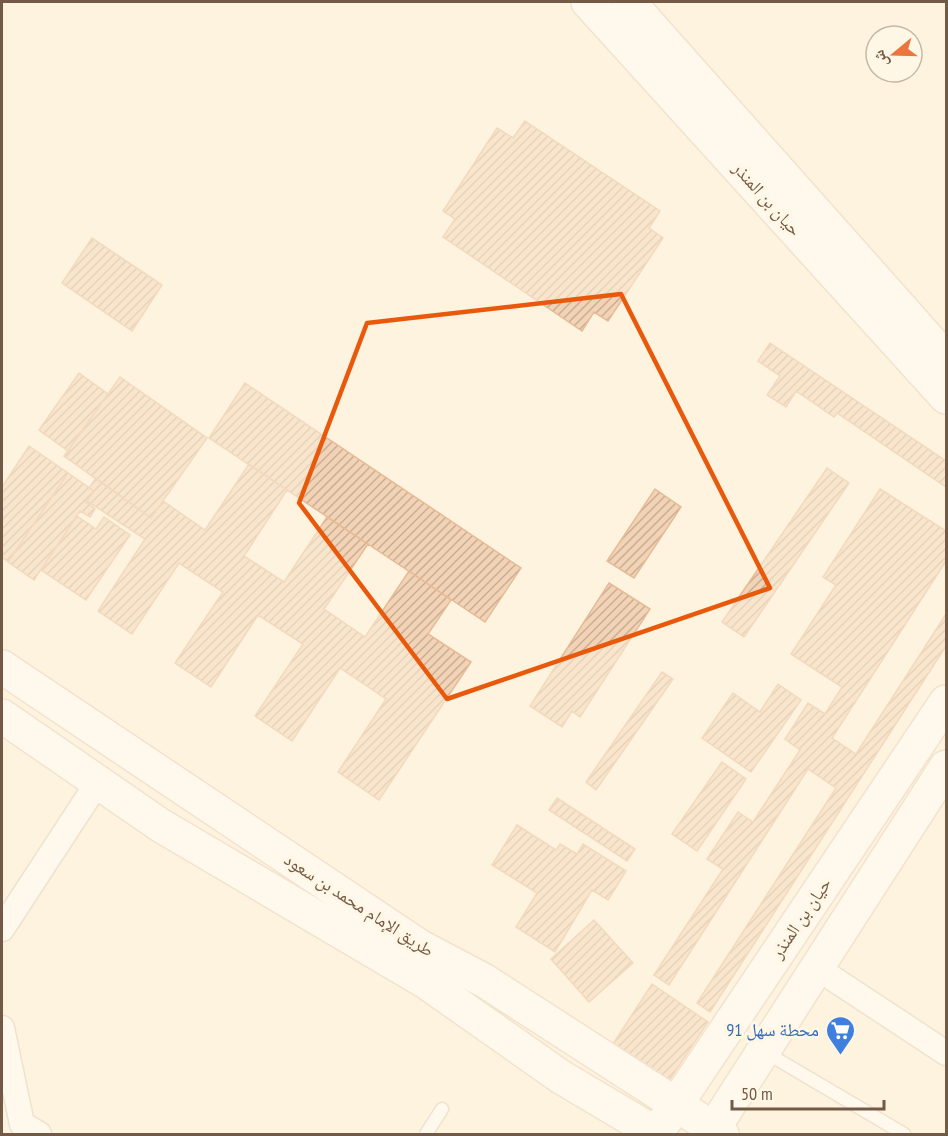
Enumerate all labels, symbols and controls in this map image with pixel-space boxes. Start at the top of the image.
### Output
north arrow [864,24,924,84]
text: ش [868,48,892,70]
street label: حيان بن المنذر [727,156,807,241]
street label: طريق الإمام محمد بن سعود [279,848,439,962]
street label: حيان بن المنذر [765,873,836,963]
supermarket icon: محطة سهل 91 [824,1014,856,1056]
place label: محطة سهل 91 [726,1018,819,1041]
scale bar [732,1073,884,1111]
text: 50 m [741,1082,773,1105]

